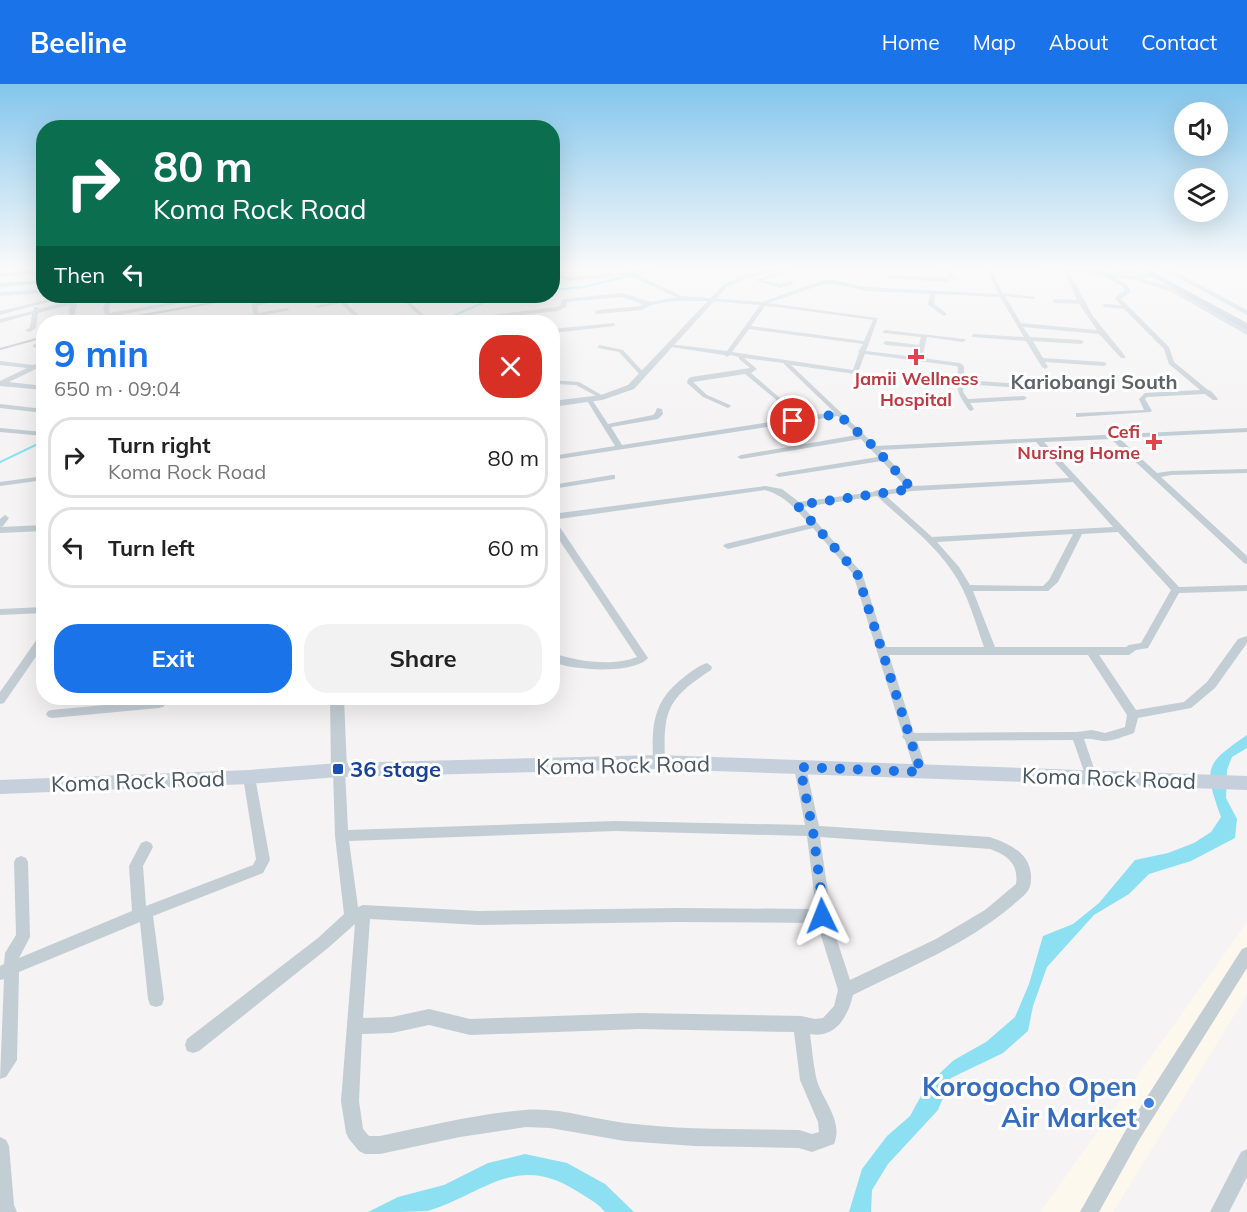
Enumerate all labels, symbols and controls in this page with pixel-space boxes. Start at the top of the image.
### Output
text: Beeline [30,25,127,60]
text: Home [882,29,940,55]
text: Map [973,29,1016,55]
text: About [1049,29,1108,55]
text: Contact [1141,29,1217,55]
map controls [1174,102,1228,222]
button: sound [1174,102,1228,156]
text: 80 m [153,140,253,193]
icon: right [54,144,132,222]
button: layers [1174,168,1228,222]
text: Koma Rock Road [153,192,366,226]
icon: left [117,258,150,291]
text: Then [54,261,105,289]
text: 9 min [54,331,149,376]
button: close [479,335,542,398]
marker: Jamii Wellness Hospital [907,348,925,366]
place label: Jamii Wellness Hospital [853,367,979,411]
district label: Kariobangi South [1011,369,1177,394]
text: 650 m · 09:04 [54,376,180,401]
pin [767,395,818,446]
icon: arrive [776,404,809,437]
place label: Cefi Nursing Home [1017,420,1140,464]
text: Turn right [108,431,211,459]
marker: Cefi Nursing Home [1145,433,1163,451]
icon: right [57,441,90,474]
text: 80 m [488,444,539,472]
text: Koma Rock Road [108,459,266,484]
icon: left [57,531,90,564]
text: Turn left [108,534,195,562]
text: 60 m [488,534,539,562]
button: Exit [54,624,292,693]
button: Share [304,624,542,693]
street label: Koma Rock Road [536,749,710,781]
place label: 36 stage [350,755,441,783]
street label: Koma Rock Road [1022,761,1196,795]
marker: 36 stage [331,762,345,776]
street label: Koma Rock Road [51,764,225,798]
position arrow [790,884,854,948]
place label: Korogocho Open Air Market [922,1069,1137,1134]
marker: Korogocho Open Air Market [1142,1096,1156,1110]

